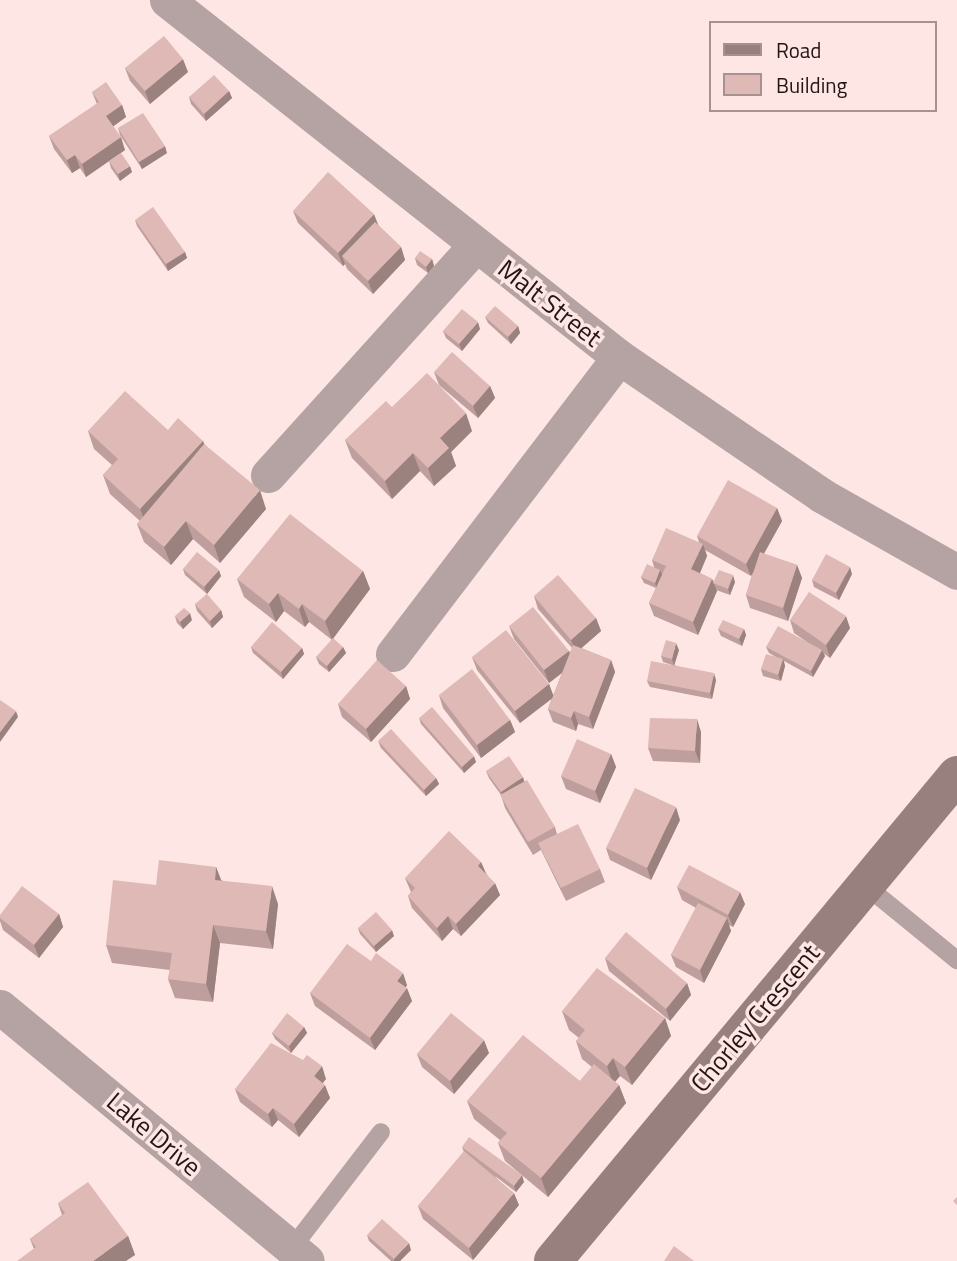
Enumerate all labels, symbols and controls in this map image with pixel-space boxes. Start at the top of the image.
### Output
legend [708,21,936,112]
text: Road [776,34,821,66]
text: Building [776,69,847,101]
street label: Malt Street [492,253,608,353]
street label: Chorley Crescent [684,938,826,1098]
street label: Lake Drive [101,1086,207,1182]

